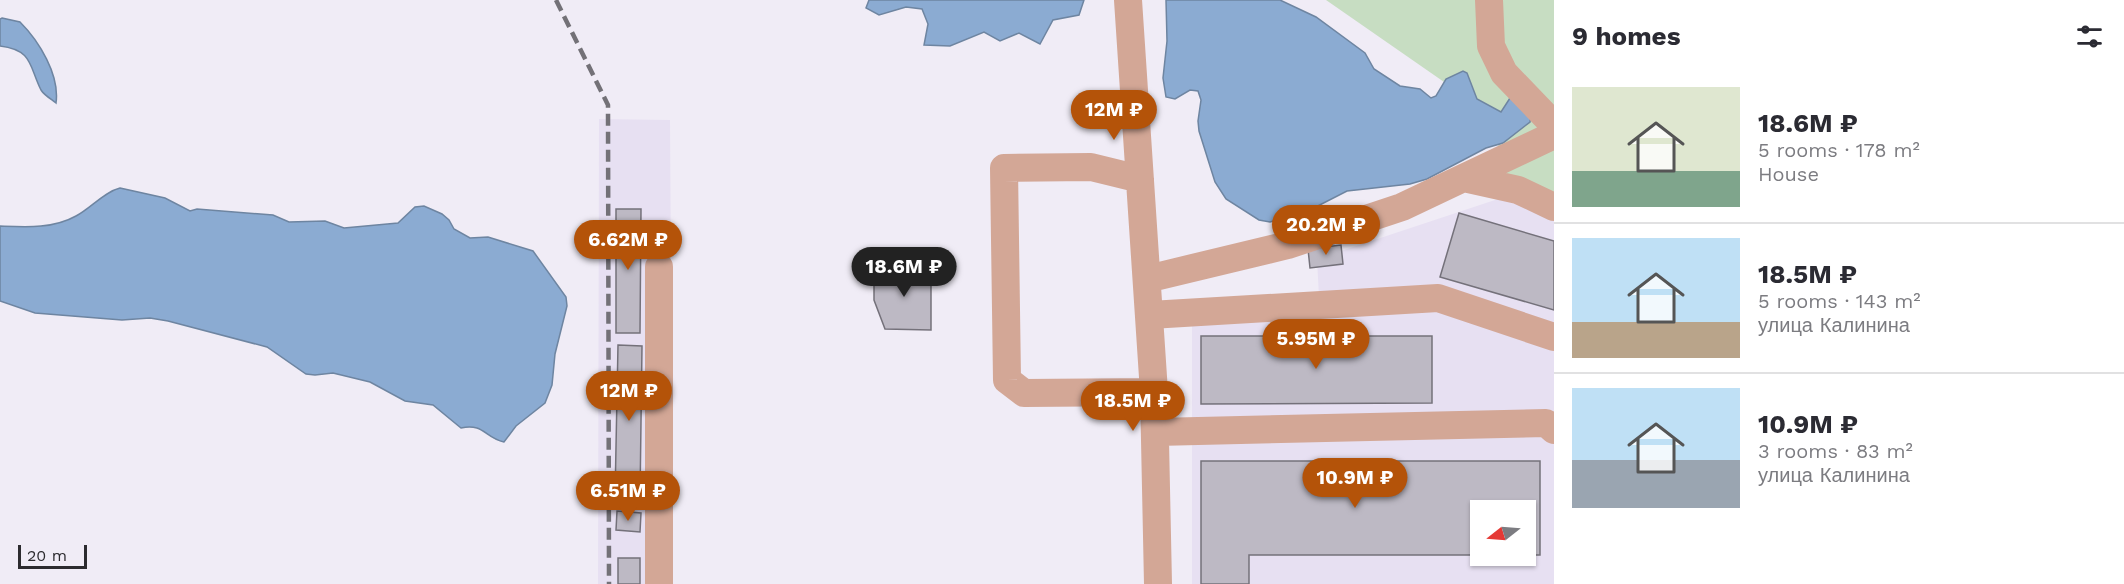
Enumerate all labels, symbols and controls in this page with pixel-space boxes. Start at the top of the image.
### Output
icon: filters [2073,20,2106,53]
text: 9 homes [1572,21,1681,51]
pin: 12M ₽ [1072,90,1156,141]
text: 12M ₽ [1085,97,1143,121]
text: 18.6M ₽ [1758,108,1858,138]
icon: home [1620,111,1692,183]
text: 5 rooms · 178 m² [1758,138,1920,162]
text: House [1758,162,1819,186]
pin: 20.2M ₽ [1271,205,1381,256]
text: 20.2M ₽ [1286,212,1366,236]
pin: 6.62M ₽ [573,220,683,271]
text: 6.62M ₽ [588,227,668,251]
pin: 18.6M ₽ [849,247,959,298]
text: 18.6M ₽ [866,254,942,278]
text: 18.5M ₽ [1758,259,1857,289]
icon: home [1620,262,1692,334]
text: 5 rooms · 143 m² [1758,289,1921,313]
text: улица Калинина [1758,313,1910,337]
pin: 5.95M ₽ [1261,319,1371,370]
text: 5.95M ₽ [1277,326,1356,350]
pin: 12M ₽ [587,371,671,422]
text: 12M ₽ [600,378,658,402]
pin: 18.5M ₽ [1078,381,1188,432]
text: 18.5M ₽ [1095,388,1171,412]
text: 10.9M ₽ [1758,409,1858,439]
icon: home [1620,412,1692,484]
text: 3 rooms · 83 m² [1758,439,1913,463]
pin: 10.9M ₽ [1300,458,1410,509]
text: улица Калинина [1758,463,1910,487]
text: 10.9M ₽ [1316,465,1394,489]
pin: 6.51M ₽ [573,471,683,522]
text: 6.51M ₽ [590,478,666,502]
north arrow [1470,500,1536,566]
map controls [1470,500,1536,566]
scale bar [18,542,87,570]
text: 20 m [27,546,67,565]

